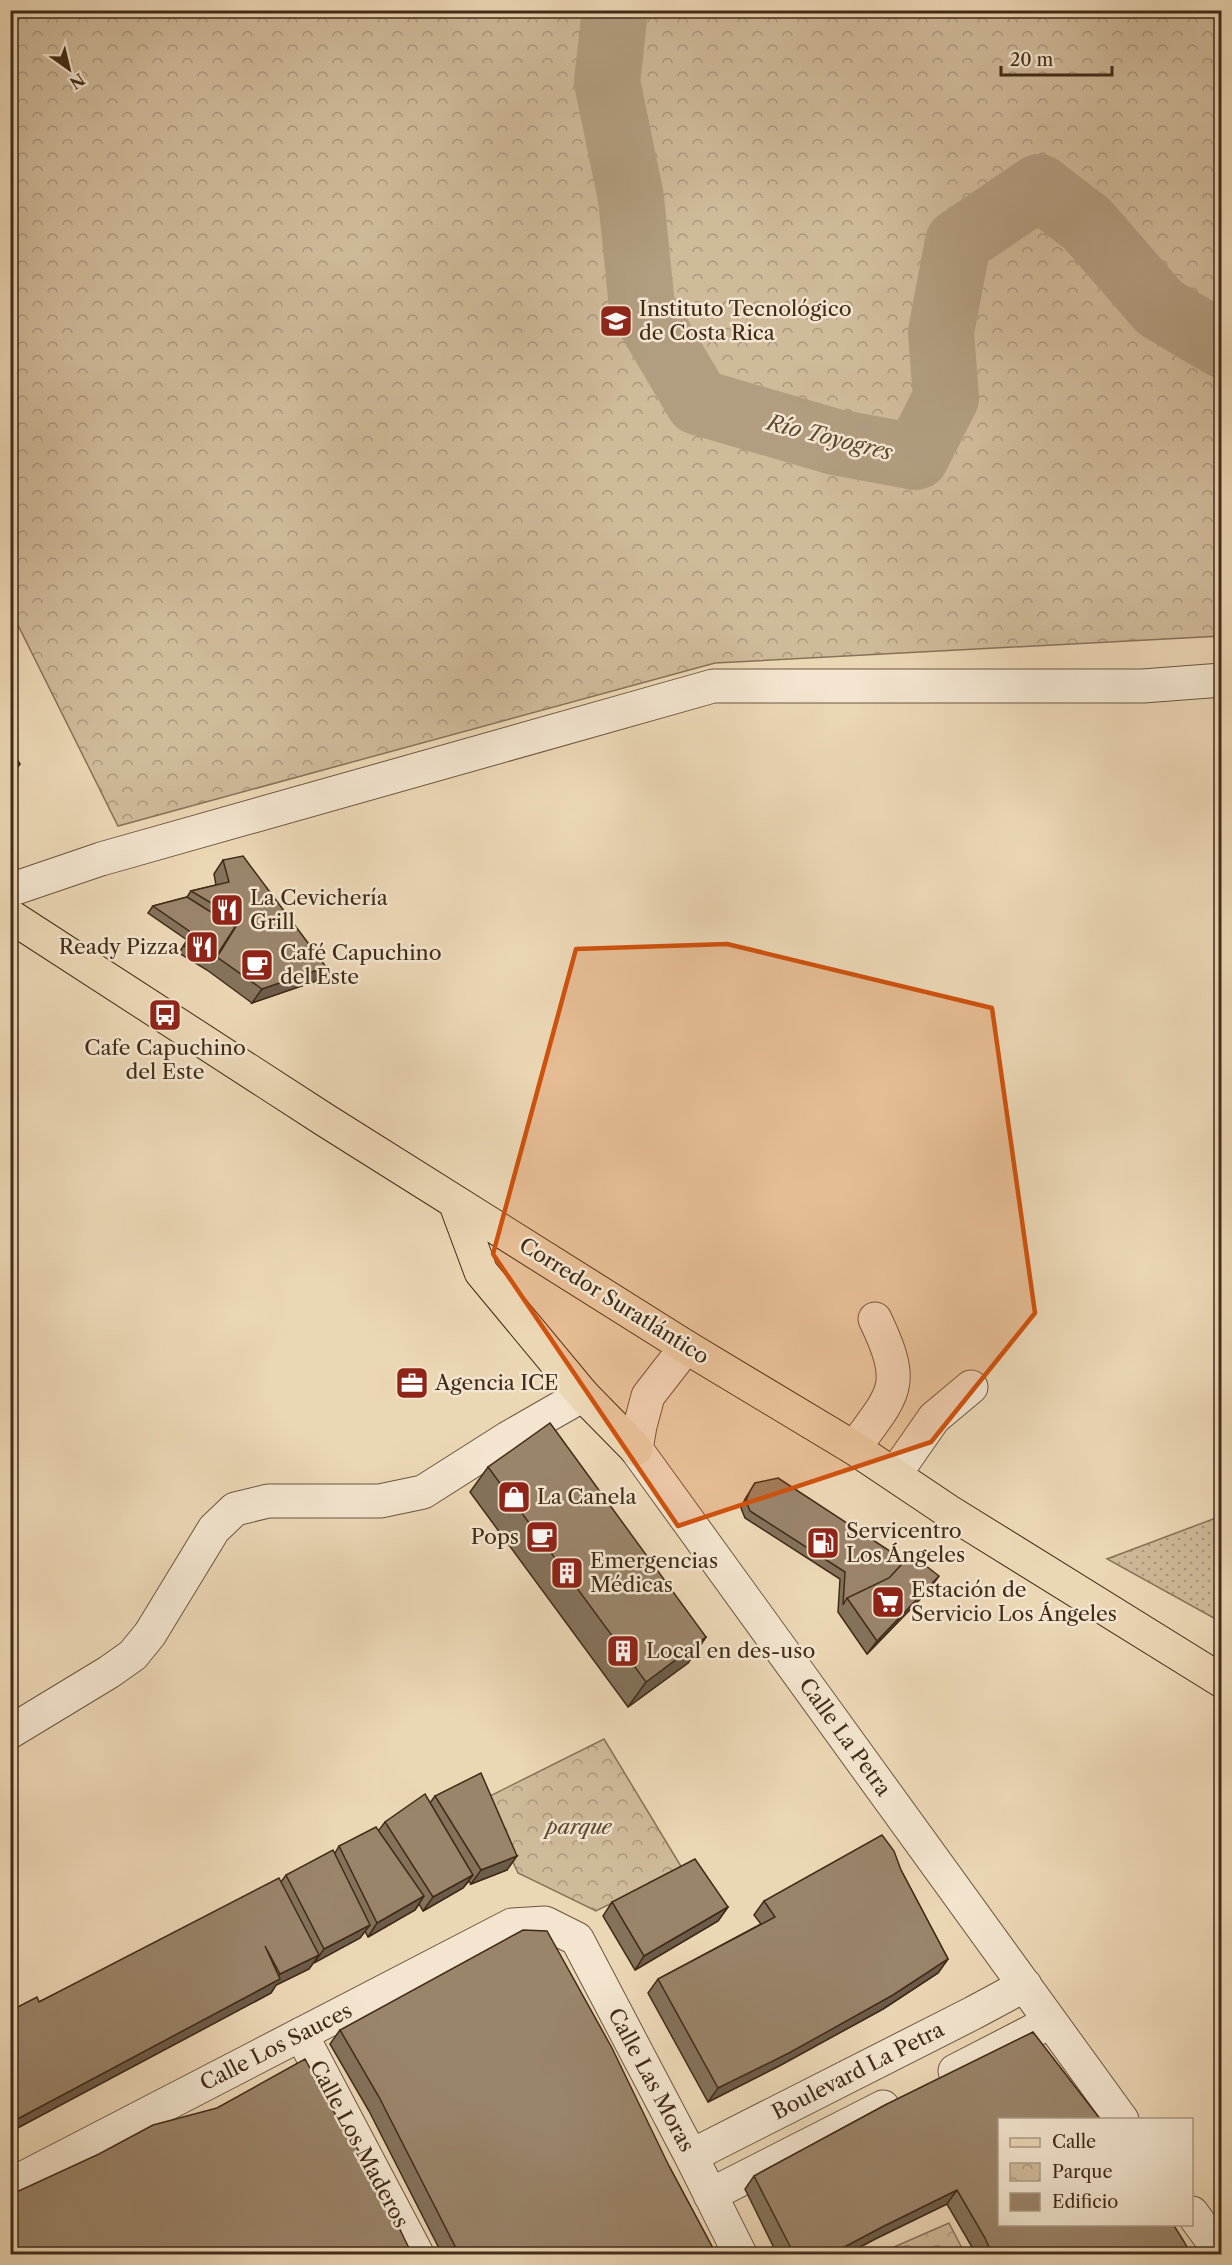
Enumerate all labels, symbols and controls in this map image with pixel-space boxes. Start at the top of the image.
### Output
north arrow [39,39,99,99]
scale bar [1001,39,1112,77]
text: 20 m [1010,49,1054,71]
text: N [66,69,89,94]
place label: Instituto Tecnológico de Costa Rica [639,296,852,345]
school or university icon: Instituto Tecnológico de Costa Rica [598,303,634,339]
water label: Río Toyogres [762,408,896,466]
place label: La Cevichería Grill [250,885,389,934]
restaurant icon: La Cevichería Grill [209,892,245,928]
restaurant icon: Ready Pizza [184,929,220,965]
place label: Ready Pizza [59,934,180,959]
place label: Café Capuchino del Este [280,940,442,989]
cafe icon: Café Capuchino del Este [239,947,275,983]
bus stop icon: Cafe Capuchino del Este [147,997,183,1033]
place label: Cafe Capuchino del Este [84,1035,246,1084]
street label: Corredor Suratlántico [515,1232,714,1369]
office icon: Agencia ICE [394,1365,430,1401]
place label: Agencia ICE [434,1370,559,1395]
shop icon: La Canela [496,1479,532,1515]
place label: La Canela [537,1484,638,1509]
place label: Servicentro Los Ángeles [846,1518,965,1567]
cafe icon: Pops [524,1519,560,1555]
place label: Pops [471,1524,519,1549]
fuel station icon: Servicentro Los Ángeles [805,1525,841,1561]
place label: Emergencias Médicas [590,1548,718,1597]
building icon: Emergencias Médicas [549,1555,585,1591]
place label: Estación de Servicio Los Ángeles [911,1577,1117,1626]
supermarket icon: Estación de Servicio Los Ángeles [870,1584,906,1620]
building icon: Local en des-uso [605,1633,641,1669]
place label: Local en des-uso [646,1638,815,1663]
street label: Calle La Petra [794,1673,897,1801]
park label: parque [541,1814,613,1839]
street label: Calle Los Sauces [196,1998,356,2096]
street label: Calle Las Moras [603,2004,700,2156]
street label: Boulevard La Petra [768,2016,949,2125]
street label: Calle Los Maderos [305,2056,414,2232]
legend [998,2118,1193,2226]
text: Calle [1052,2131,1096,2153]
text: Parque [1052,2161,1113,2183]
text: Edificio [1052,2191,1118,2213]

